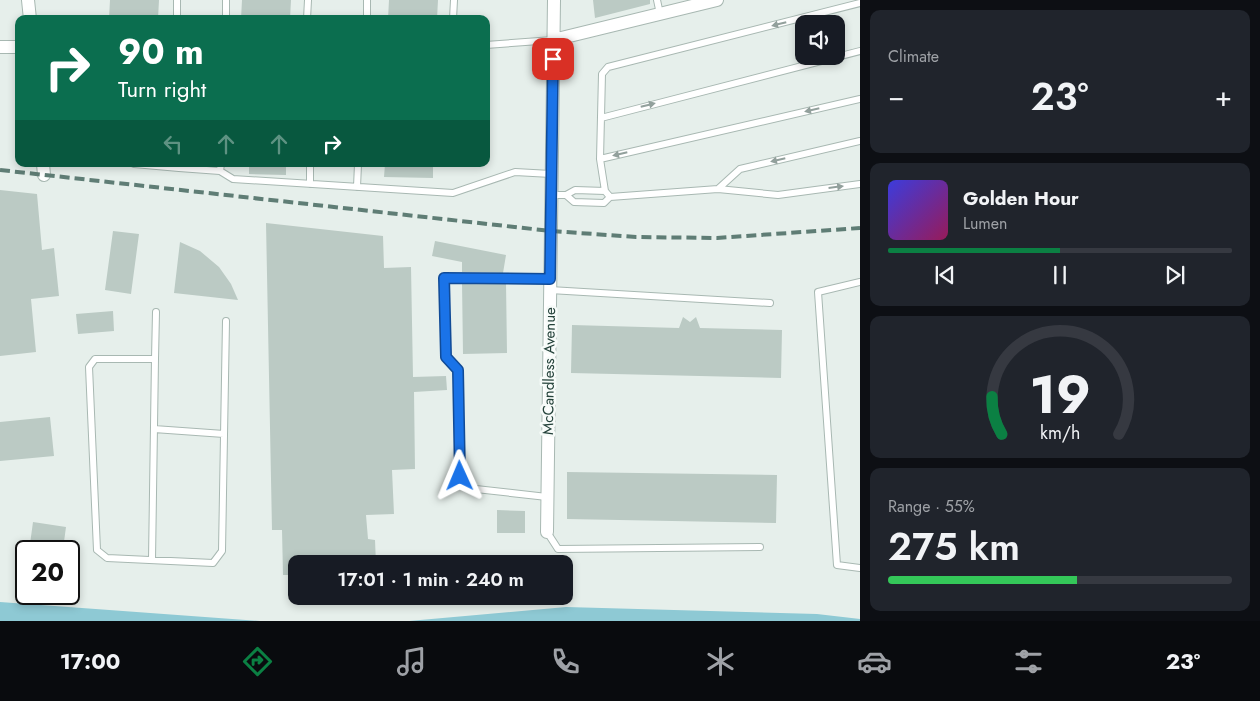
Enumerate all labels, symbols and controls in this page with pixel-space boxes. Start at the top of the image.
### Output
map controls [795,15,845,65]
button: sound [795,15,845,65]
one-way arrow [771,20,786,28]
text: 90 m [118,27,204,77]
icon: right [35,35,100,100]
pin [532,38,574,80]
icon: arrive [539,45,567,73]
text: Climate [888,45,939,68]
text: 23° [1031,69,1088,124]
text: Turn right [118,73,206,105]
text: − [888,76,905,117]
text: + [1215,76,1232,117]
one-way arrow [640,101,655,109]
one-way arrow [805,106,820,114]
icon: left [159,130,187,158]
icon: ahead [212,130,240,158]
icon: ahead [265,130,293,158]
icon: right [318,130,346,158]
one-way arrow [612,150,627,158]
one-way arrow [771,156,786,164]
one-way arrow [829,183,845,191]
text: Golden Hour [963,185,1079,212]
text: Lumen [963,212,1007,235]
icon: previous [931,261,959,289]
icon: pause [1046,261,1074,289]
icon: next [1161,261,1189,289]
street label: McCandless Avenue [537,307,561,435]
text: 19 [1029,357,1091,433]
text: km/h [1040,420,1080,446]
position arrow [433,449,485,501]
text: Range · 55% [888,495,975,518]
text: 275 km [888,519,1020,574]
speed limit sign: 20 [15,540,80,605]
text: 17:01 · 1 min · 240 m [337,566,524,593]
icon: directions [240,644,275,679]
icon: music [394,644,429,679]
icon: phone [548,644,583,679]
icon: climate [703,644,738,679]
icon: car [857,644,892,679]
icon: filters [1011,644,1046,679]
text: 17:00 [60,645,120,677]
text: 23° [1166,645,1200,677]

